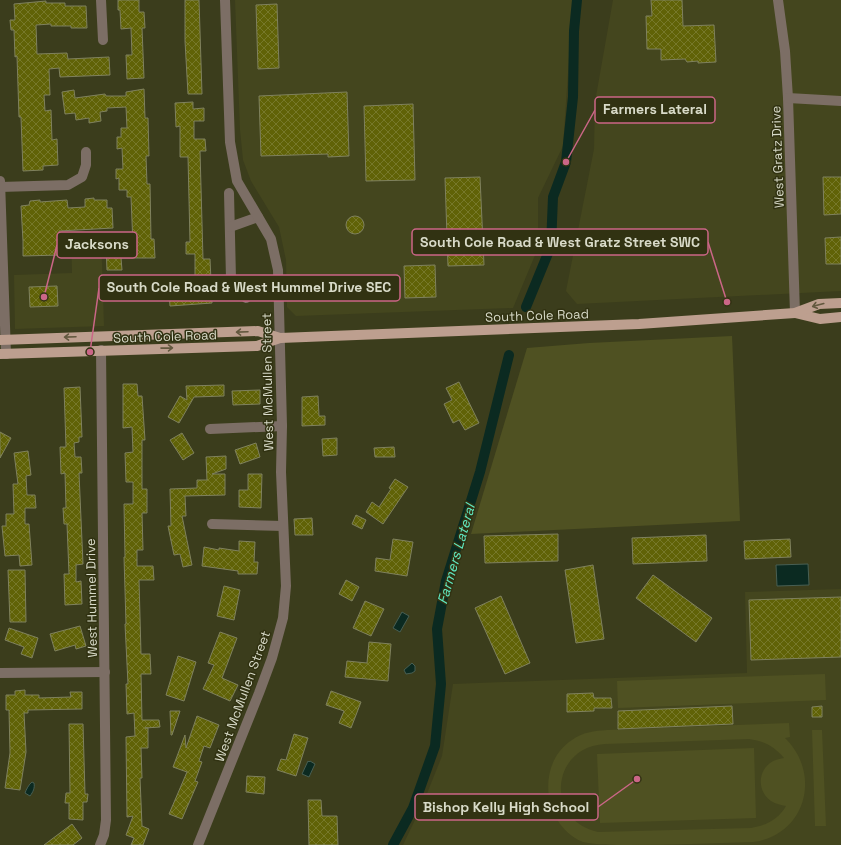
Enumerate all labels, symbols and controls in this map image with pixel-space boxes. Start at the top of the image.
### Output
callout: Farmers Lateral [595,97,715,123]
text: Farmers Lateral [603,100,707,118]
street label: West Gratz Drive [767,105,788,208]
callout: South Cole Road & West Gratz Street SWC [412,229,708,255]
callout: Jacksons [57,232,137,258]
text: South Cole Road & West Gratz Street SWC [420,233,700,251]
text: Jacksons [65,235,129,253]
callout: South Cole Road & West Hummel Drive SEC [99,275,400,301]
text: South Cole Road & West Hummel Drive SEC [107,278,391,296]
one-way arrow [811,302,824,309]
street label: South Cole Road [485,305,589,326]
street label: West McMullen Street [258,313,277,451]
street label: South Cole Road [113,326,217,347]
one-way arrow [236,328,249,335]
one-way arrow [64,333,77,341]
one-way arrow [160,345,173,352]
water label: Farmers Lateral [433,500,479,606]
street label: West Hummel Drive [82,538,101,658]
street label: West McMullen Street [211,628,274,764]
callout: Bishop Kelly High School [415,794,598,820]
text: Bishop Kelly High School [423,798,589,816]

